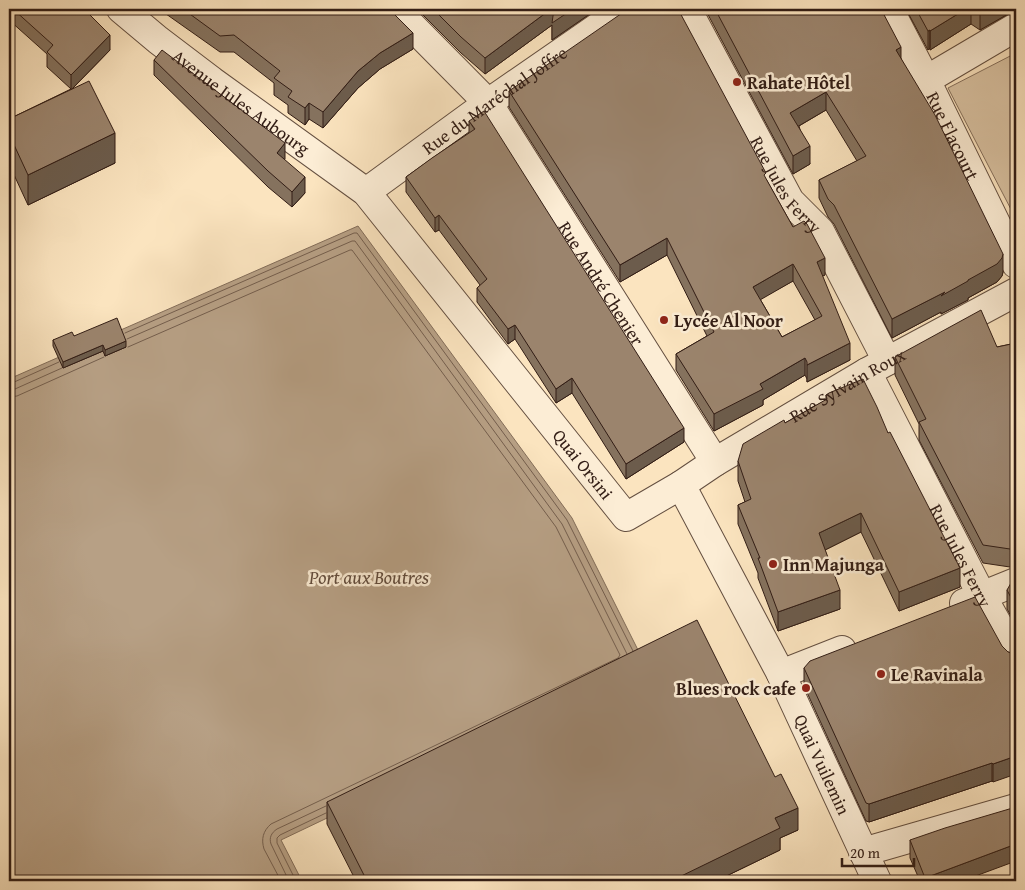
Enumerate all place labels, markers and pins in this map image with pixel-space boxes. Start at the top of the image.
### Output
place label: Rahate Hôtel [747,69,851,96]
marker: Rahate Hôtel [731,76,743,88]
place label: Lycée Al Noor [674,307,784,334]
marker: Lycée Al Noor [658,314,670,326]
place label: Inn Majunga [783,551,885,578]
marker: Inn Majunga [767,558,779,570]
place label: Le Ravinala [891,661,984,688]
marker: Le Ravinala [875,668,887,680]
place label: Blues rock cafe [676,675,796,702]
marker: Blues rock cafe [800,682,812,694]

